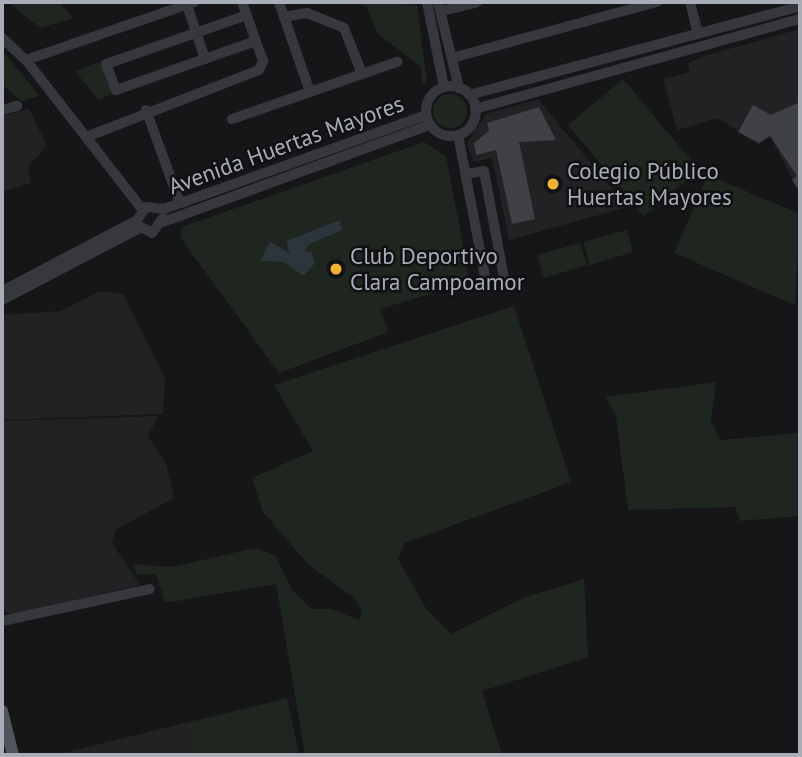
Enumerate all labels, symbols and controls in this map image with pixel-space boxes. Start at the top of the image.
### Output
street label: Avenida Huertas Mayores [165,90,407,200]
place label: Colegio Público Huertas Mayores [567,157,732,211]
marker: Colegio Público Huertas Mayores [545,176,561,192]
place label: Club Deportivo Clara Campoamor [350,242,524,296]
marker: Club Deportivo Clara Campoamor [328,261,344,277]

